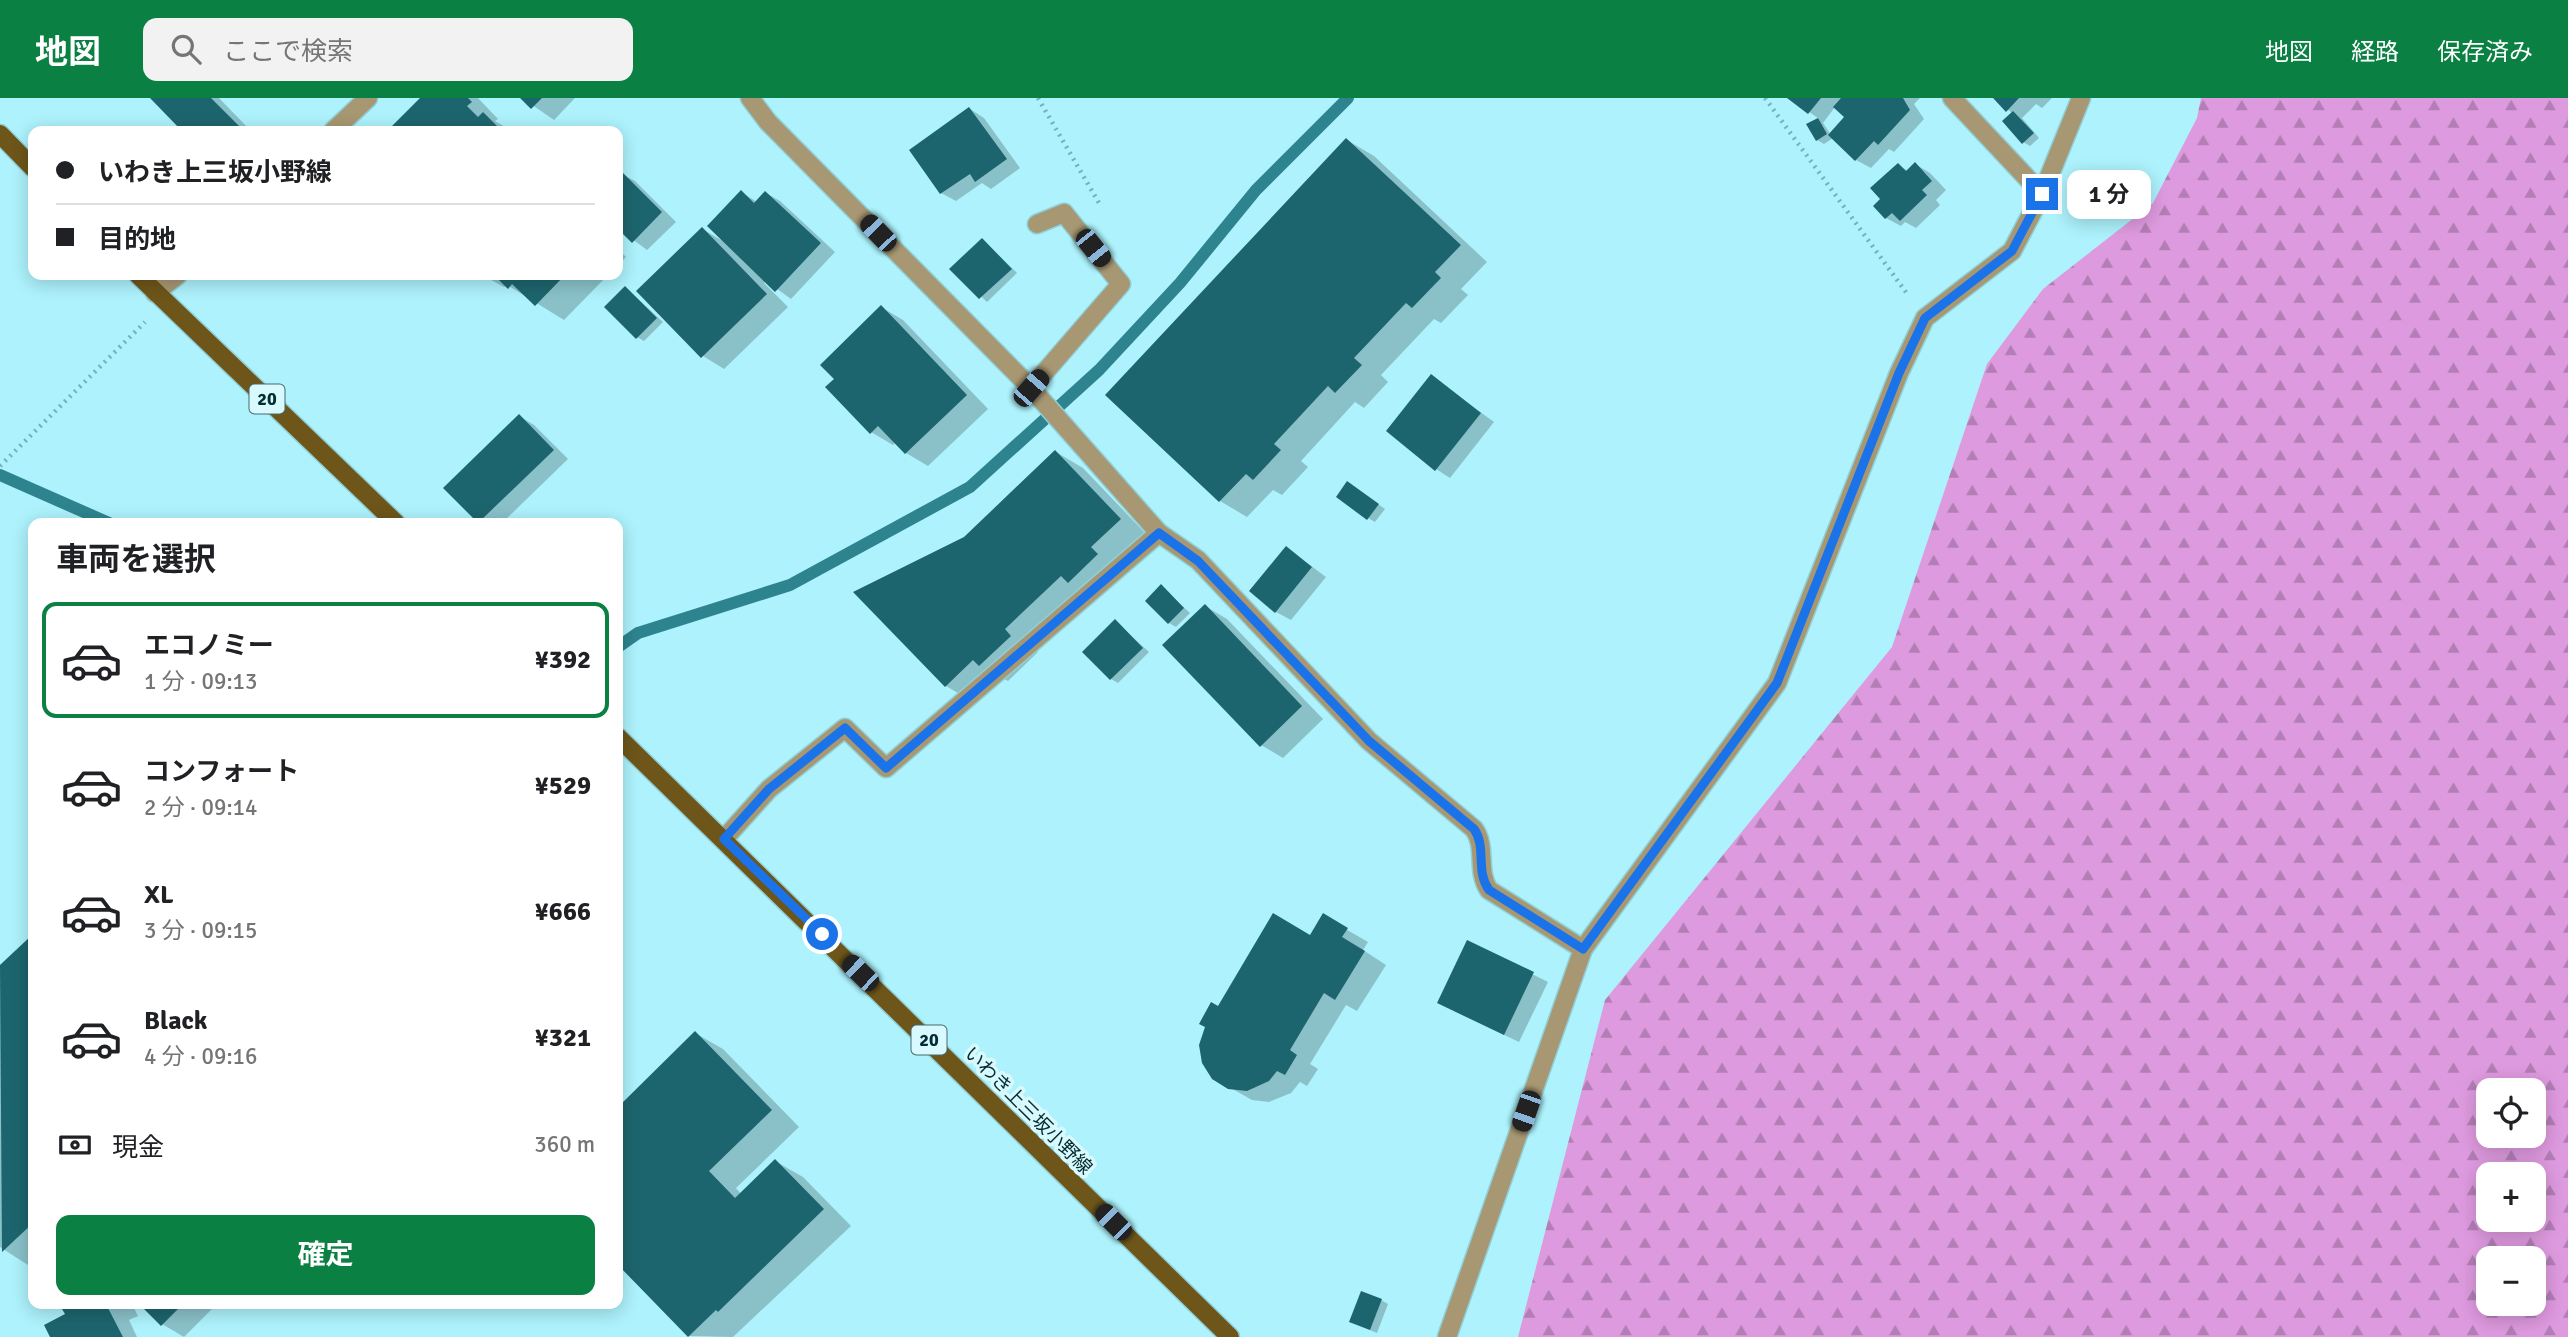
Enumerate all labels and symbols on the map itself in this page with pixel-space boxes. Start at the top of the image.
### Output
callout: 1 分 [2066,170,2150,218]
route end [2026,178,2058,210]
car [856,211,901,255]
car [1072,225,1115,271]
car [1010,365,1053,411]
road number: 20 [250,384,284,414]
route start [806,918,838,950]
car [838,951,883,995]
road number: 20 [912,1026,946,1055]
street label: いわき上三坂小野線 [959,1042,1097,1180]
car [1510,1088,1543,1134]
car [1091,1200,1136,1244]

